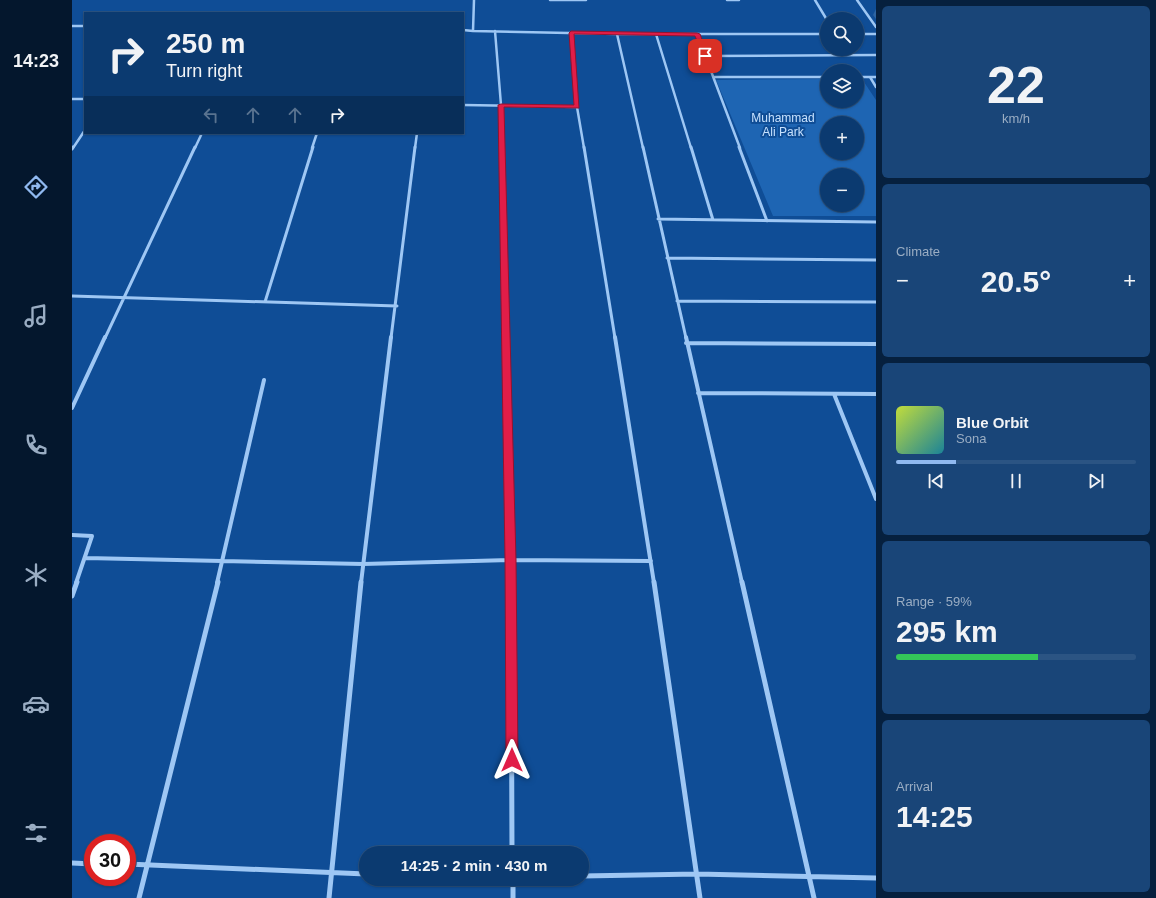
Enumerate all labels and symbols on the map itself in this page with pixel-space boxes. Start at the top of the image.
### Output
pin [688,39,722,73]
park label: Muhammad Ali Park [751,111,815,139]
position arrow [491,739,533,781]
speed limit sign: 30 [84,834,136,886]

